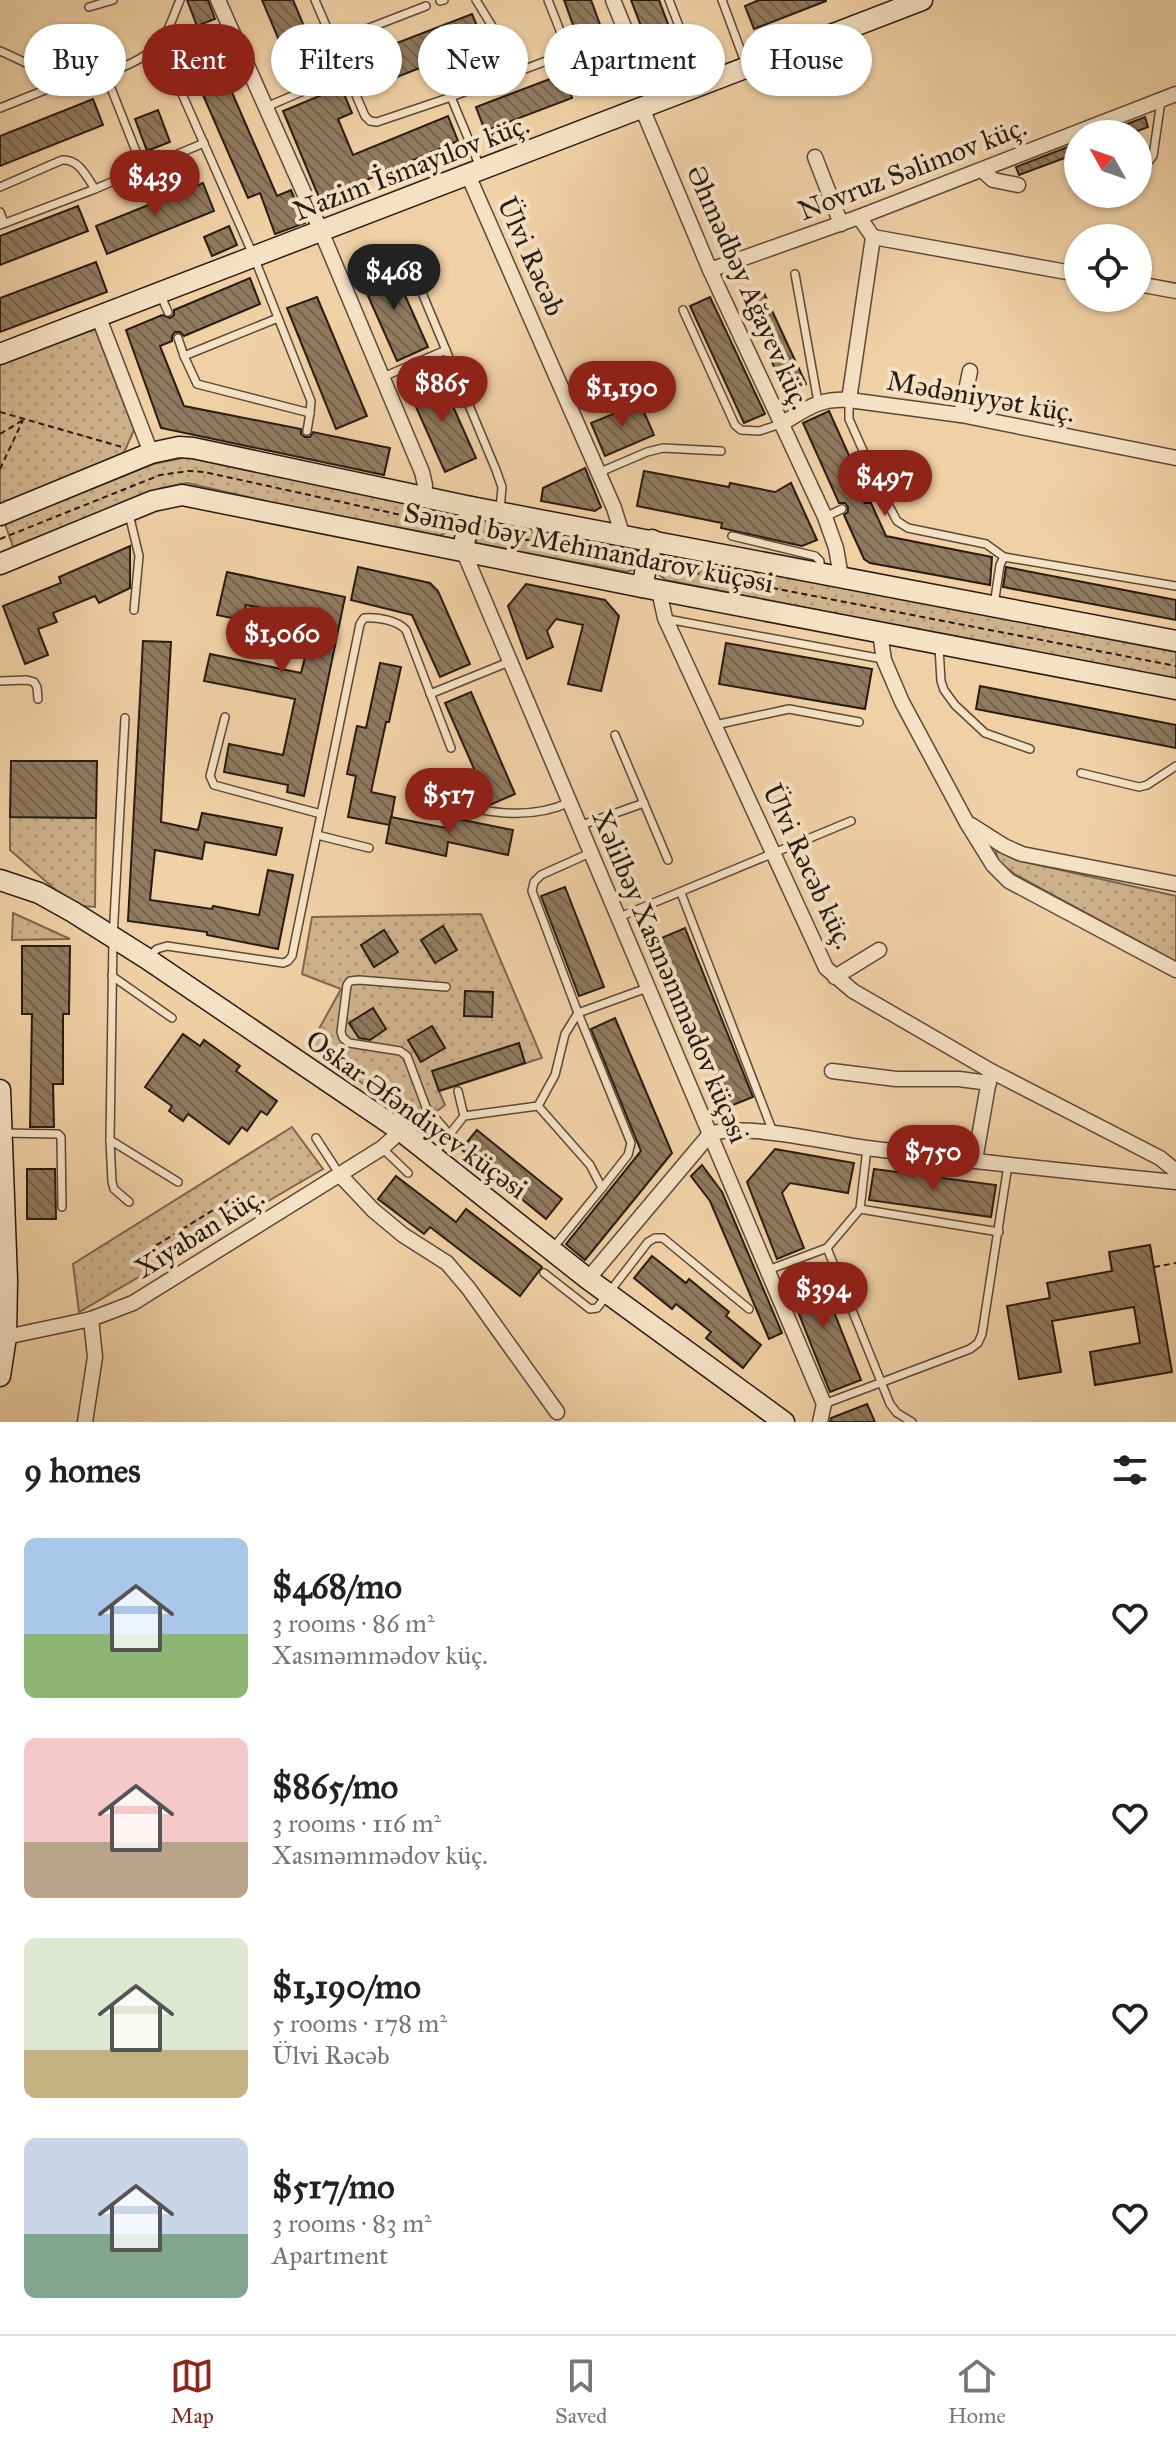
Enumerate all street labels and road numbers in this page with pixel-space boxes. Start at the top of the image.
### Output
street label: Nazim İsmayılov küç. [288,106,534,229]
street label: Novruz Səlimov küç. [793,109,1031,228]
street label: Əhmədbəy Ağayev küç. [679,160,818,415]
street label: Ülvi Rəcəb [490,191,573,321]
street label: Mədəniyyət küç. [884,363,1078,430]
street label: Səməd bəy Mehmandarov küçəsi [401,494,777,601]
street label: Ülvi Rəcəb küç. [755,778,862,954]
street label: Xəlilbəy Xasməmmədov küçəsi [584,804,757,1149]
street label: Oskar Əfəndiyev küçəsi [299,1022,535,1207]
street label: Xiyaban küç. [128,1179,270,1286]

